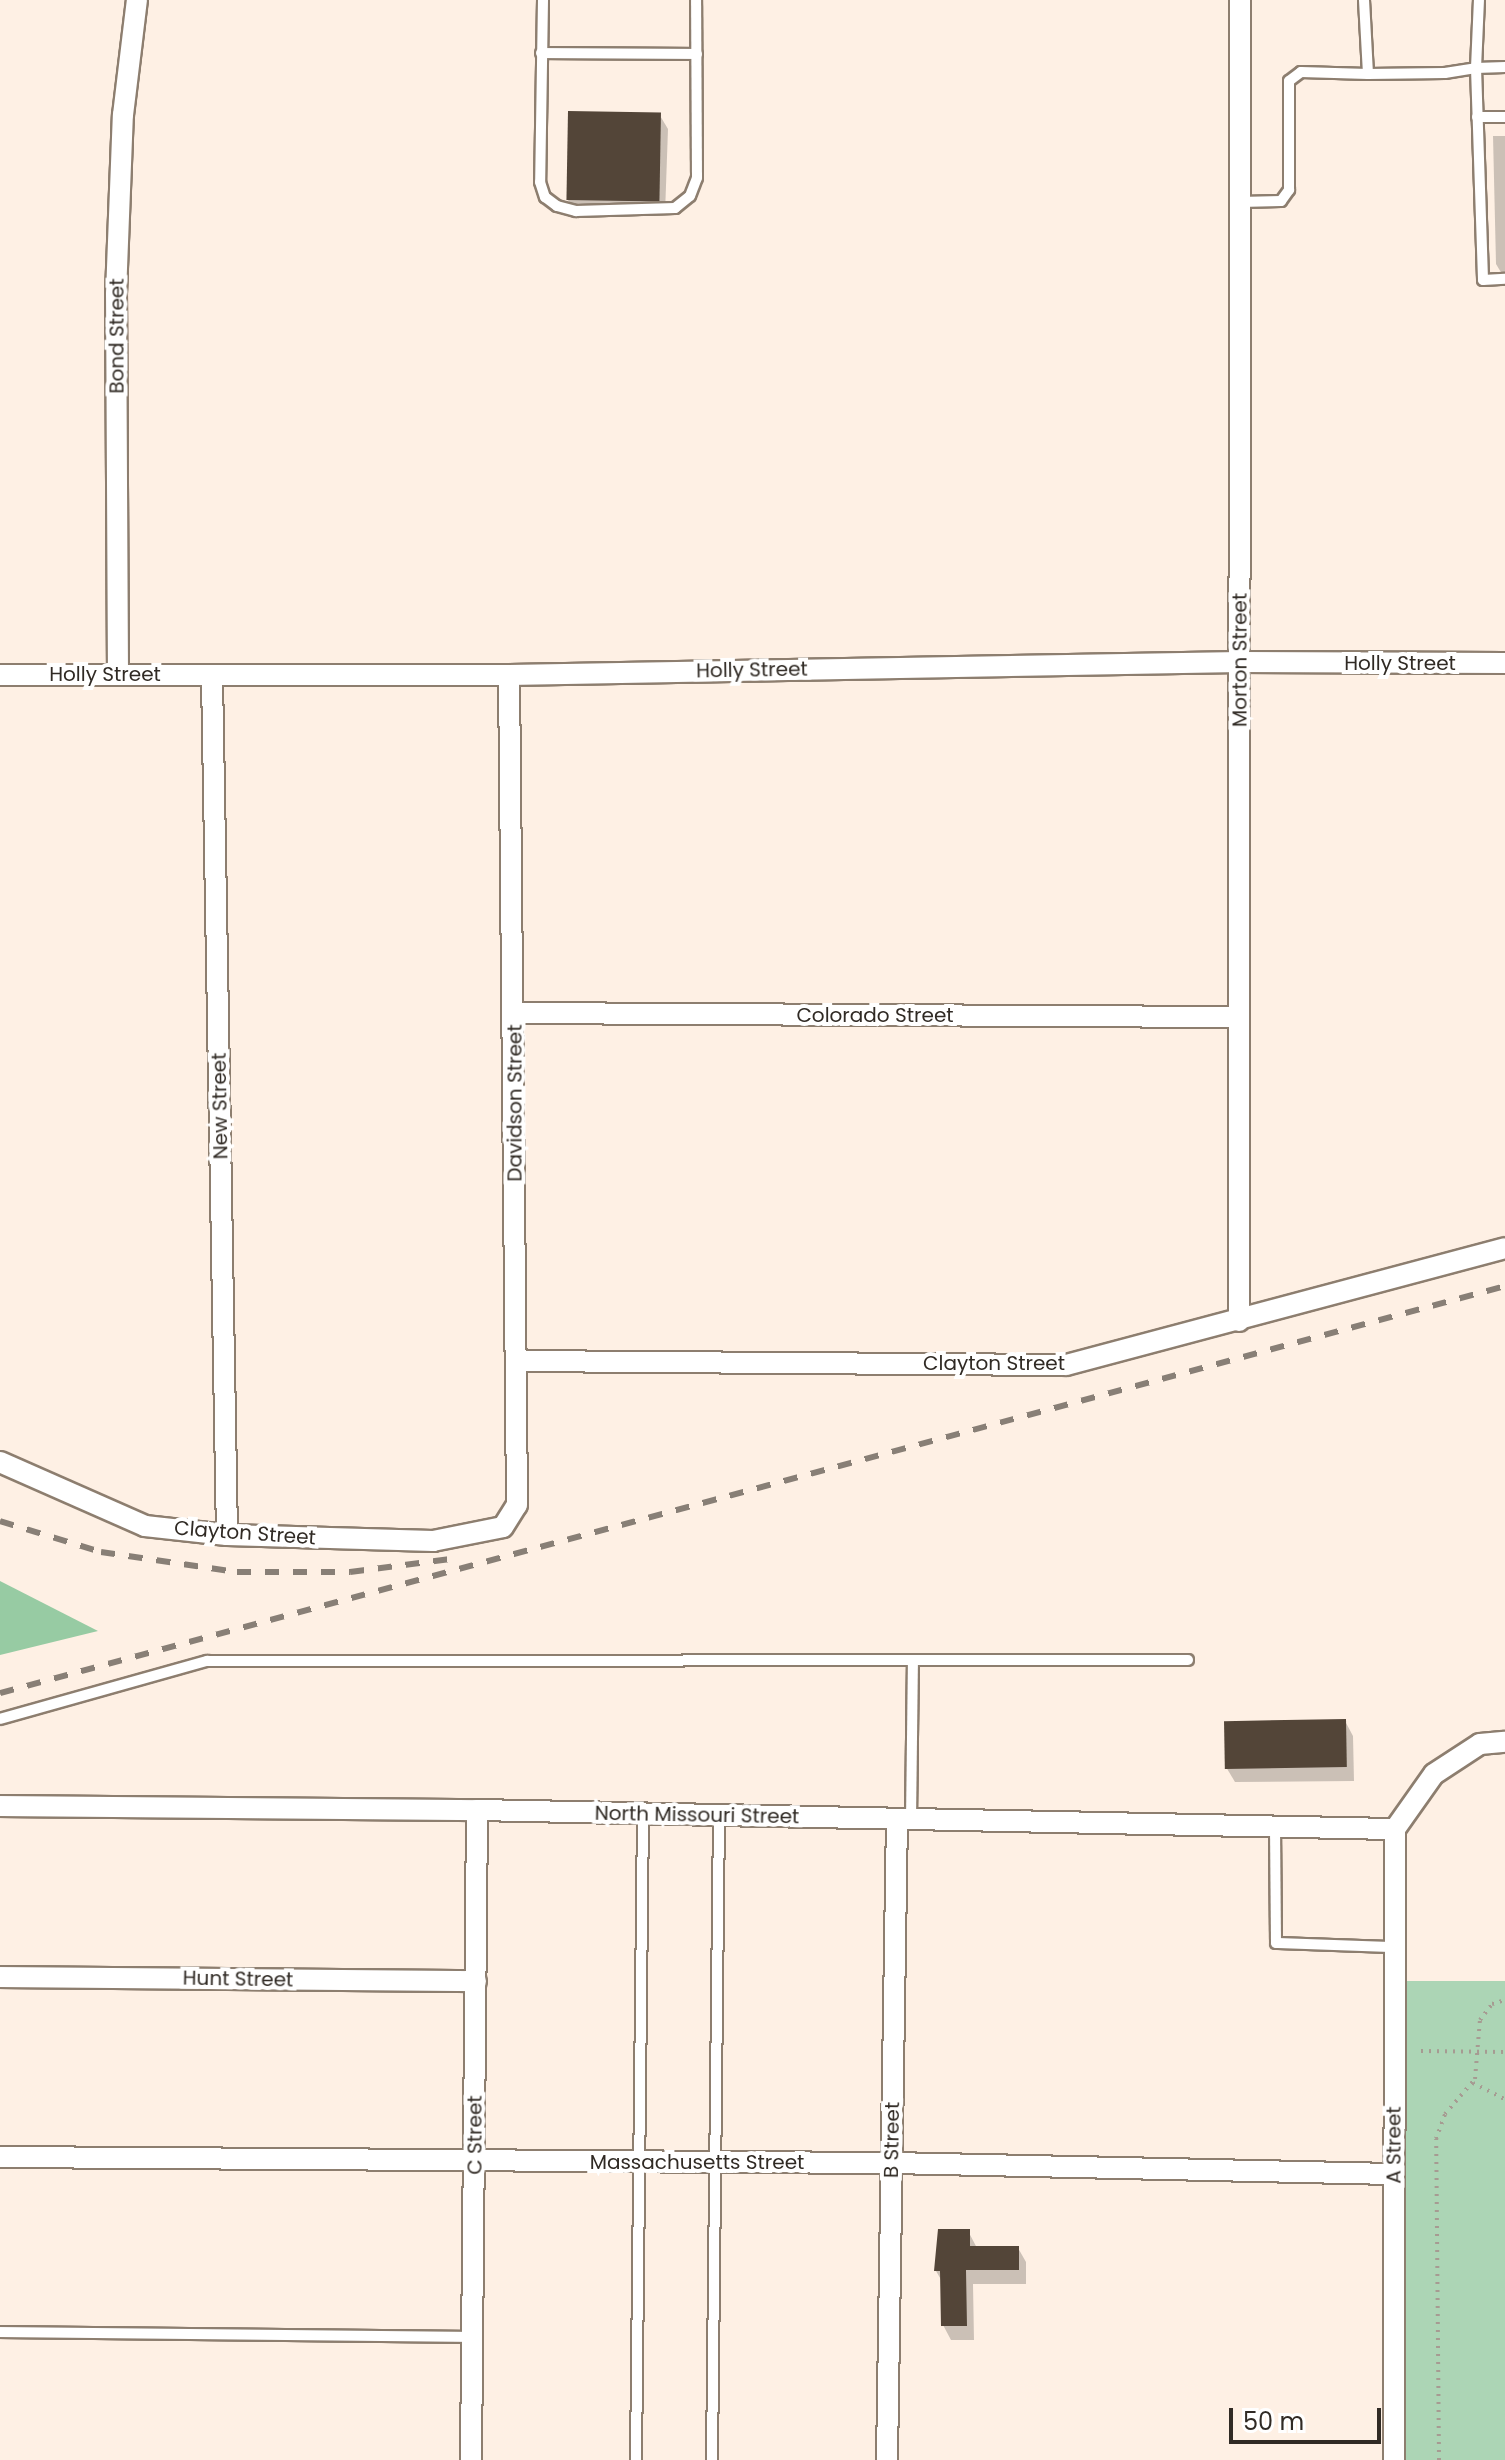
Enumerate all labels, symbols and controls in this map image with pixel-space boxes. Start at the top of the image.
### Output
street label: Bond Street [105,278,129,394]
street label: Morton Street [1228,593,1252,727]
street label: Holly Street [1344,651,1456,675]
street label: Holly Street [696,657,808,683]
street label: Holly Street [49,662,161,686]
street label: Colorado Street [796,1003,954,1027]
street label: Davidson Street [503,1024,527,1182]
street label: New Street [207,1052,233,1160]
street label: Clayton Street [923,1351,1065,1375]
street label: Clayton Street [173,1516,317,1550]
street label: North Missouri Street [594,1801,800,1829]
street label: Hunt Street [182,1966,294,1992]
street label: C Street [463,2095,487,2175]
street label: B Street [879,2102,905,2178]
street label: A Street [1382,2106,1406,2184]
street label: Massachusetts Street [590,2150,804,2174]
scale bar [1233,2392,1385,2442]
text: 50 m [1243,2405,1304,2438]

